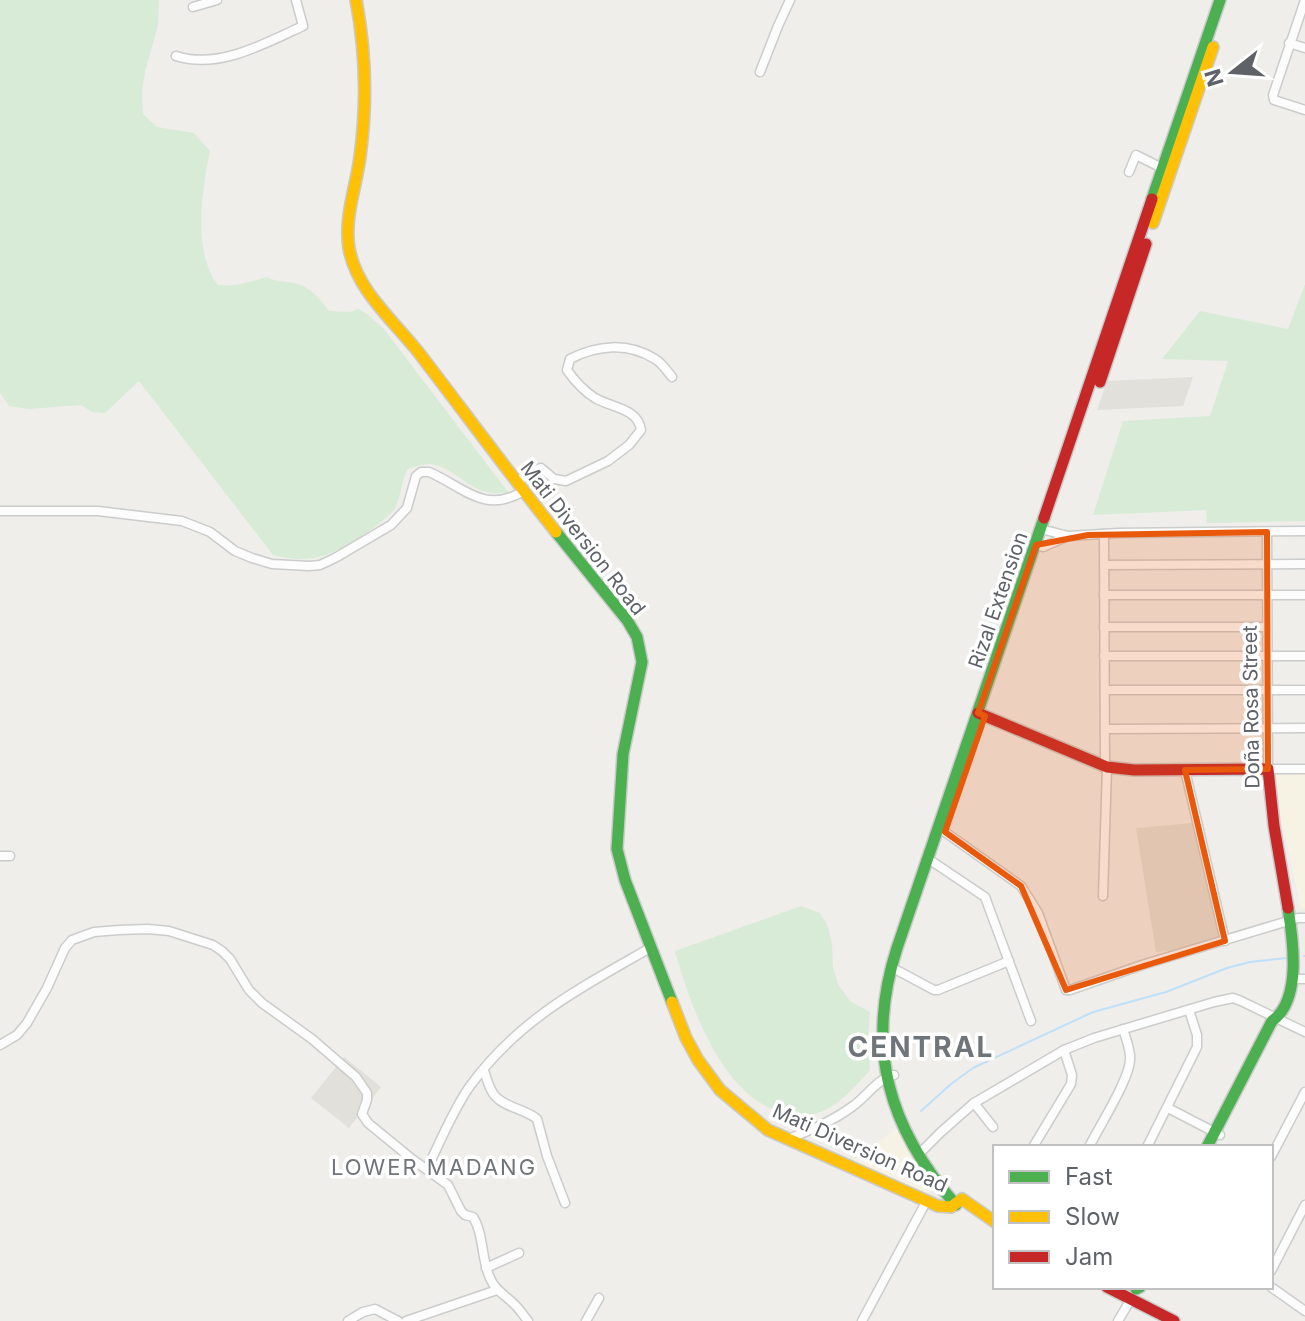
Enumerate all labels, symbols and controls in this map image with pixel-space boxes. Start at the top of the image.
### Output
north arrow [1193,32,1273,112]
text: N [1199,66,1229,90]
street label: Mati Diversion Road [515,456,651,620]
street label: Rizal Extension [963,529,1033,671]
street label: Doña Rosa Street [1238,625,1264,789]
district label: CENTRAL [848,1030,994,1064]
street label: Mati Diversion Road [769,1099,951,1197]
legend [993,1145,1273,1289]
district label: LOWER MADANG [331,1154,537,1180]
text: Fast [1065,1162,1113,1191]
text: Slow [1065,1202,1120,1231]
text: Jam [1065,1242,1113,1271]

